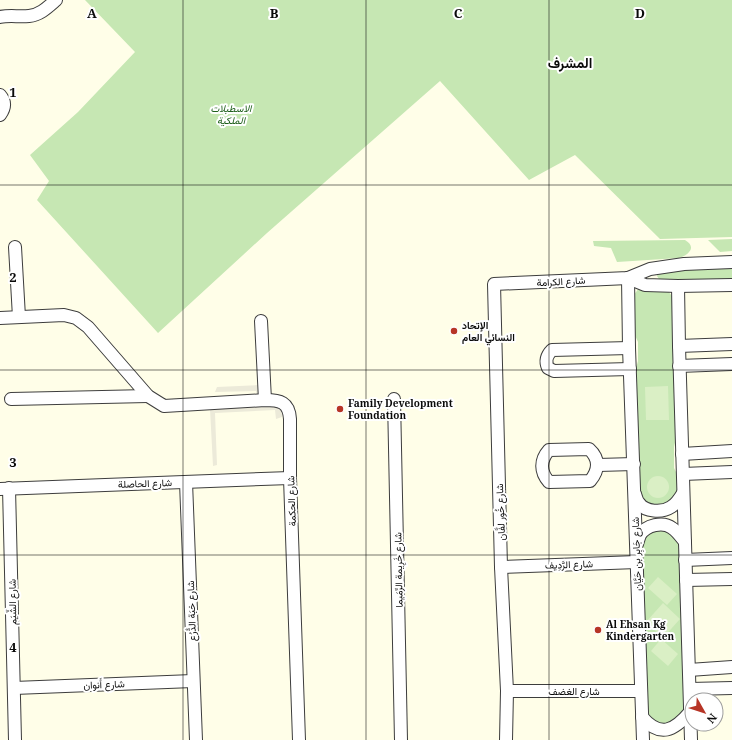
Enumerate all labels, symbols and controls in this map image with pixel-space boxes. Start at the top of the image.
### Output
text: A [87,4,97,22]
text: B [270,4,279,22]
text: C [454,4,463,22]
text: D [635,4,645,22]
district label: المشرف [548,53,592,72]
text: 1 [9,83,17,101]
park label: الاسطبلات الملكية [211,101,253,127]
text: 2 [9,268,17,286]
street label: شارع الكرامة [536,273,586,289]
place label: الإتحاد النسائي العام [462,318,515,346]
marker: الإتحاد النسائي العام [449,326,459,336]
place label: Family Development Foundation [348,396,453,422]
marker: Family Development Foundation [335,404,345,414]
text: 3 [9,453,17,471]
street label: شارع الحاصلة [118,475,172,491]
street label: شارع الحكمة [283,475,299,527]
street label: شارع خُور لفَّان [492,483,508,541]
street label: شارع جَابِر بن حَيَّان [628,517,646,591]
street label: شارع خَرِيمة الرِّمَيما [390,532,407,608]
street label: شارع الرَّدِيف [545,556,593,572]
street label: شارع الشِّيَم [4,579,19,625]
street label: شارع خبَة الدُّرُع [183,580,199,642]
place label: Al Ehsan Kg Kindergarten [606,617,675,643]
marker: Al Ehsan Kg Kindergarten [593,625,603,635]
text: 4 [9,638,17,656]
street label: شارع أَنوان [83,676,125,692]
street label: شارع الغضف [548,684,600,698]
north arrow [684,692,724,732]
text: N [703,711,721,727]

